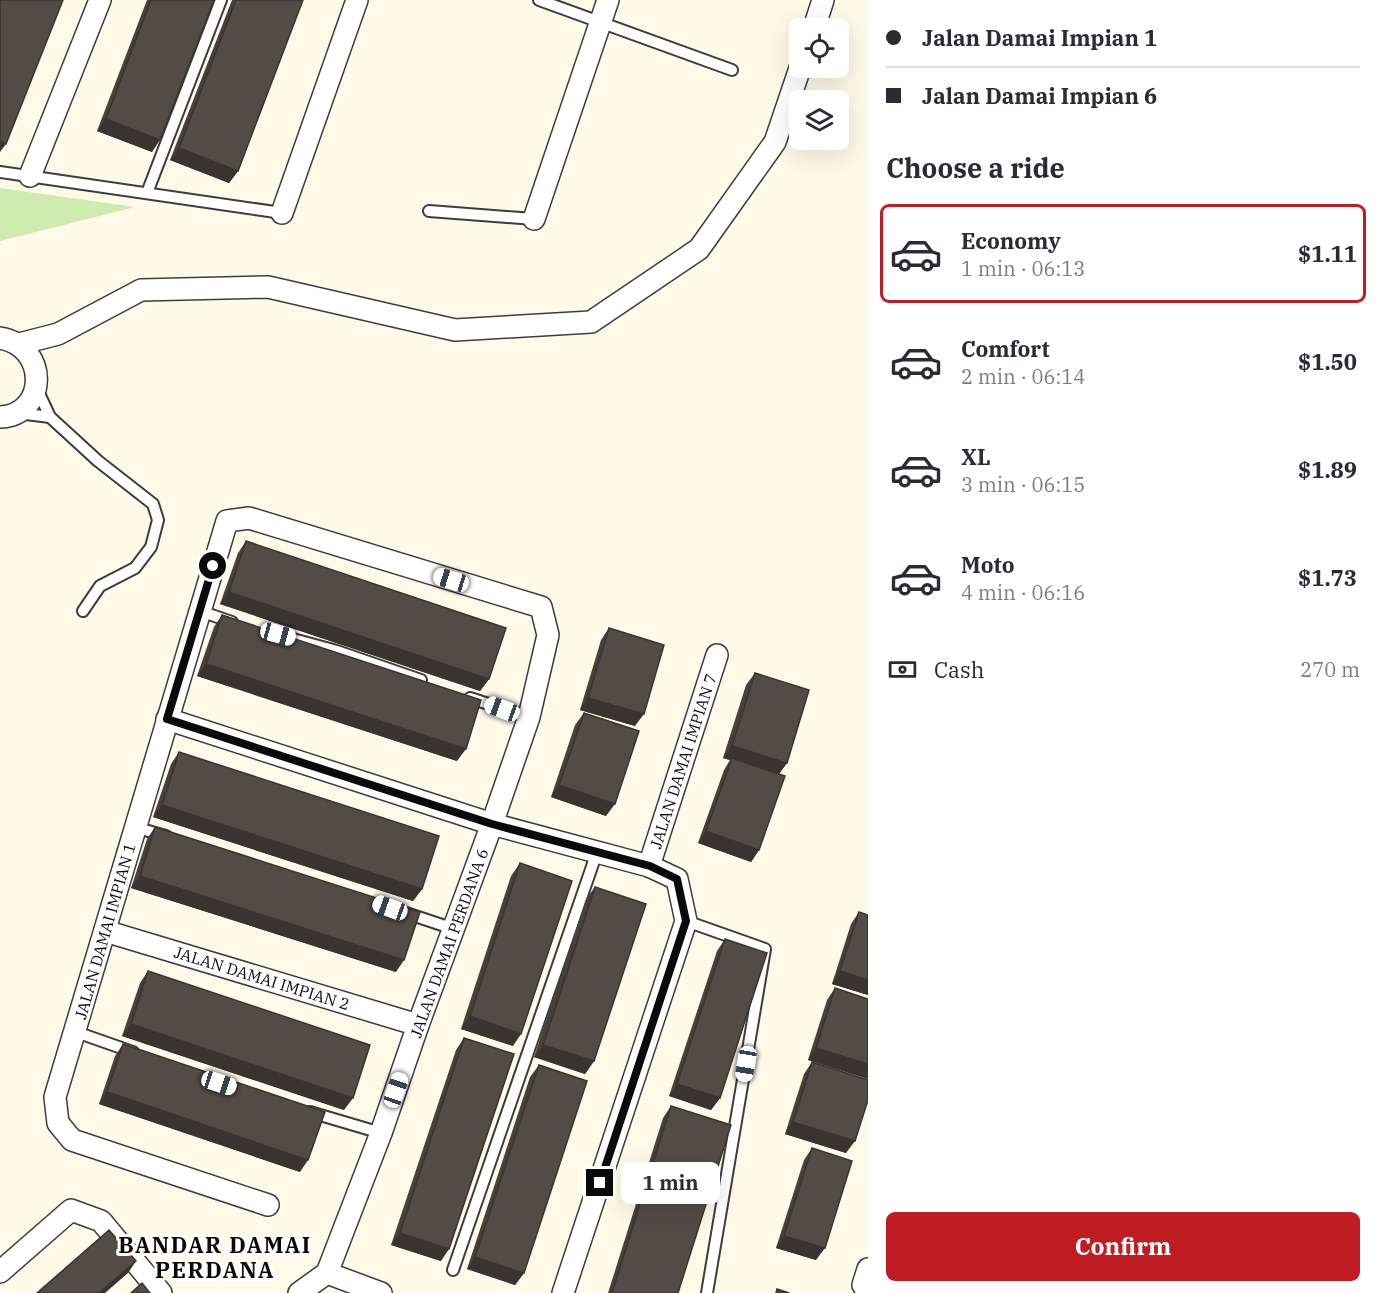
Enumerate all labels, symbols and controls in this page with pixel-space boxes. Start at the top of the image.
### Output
map controls [789,18,849,150]
button: locate [789,18,849,78]
text: Jalan Damai Impian 1 [922,23,1157,52]
text: Jalan Damai Impian 6 [922,81,1157,110]
button: layers [789,90,849,150]
text: Choose a ride [886,150,1065,185]
text: Economy [961,226,1061,255]
icon: car [889,227,943,281]
text: $1.11 [1298,239,1357,268]
text: 1 min · 06:13 [961,255,1085,282]
text: Comfort [961,334,1050,363]
icon: car [889,335,943,389]
text: $1.50 [1298,347,1357,376]
text: 2 min · 06:14 [961,363,1085,390]
text: XL [961,442,991,471]
icon: car [889,443,943,497]
text: $1.89 [1298,455,1357,484]
text: 3 min · 06:15 [961,471,1085,498]
text: Moto [961,550,1015,579]
icon: car [889,551,943,605]
route start [199,552,226,579]
text: $1.73 [1298,563,1357,592]
car [431,566,471,594]
text: 4 min · 06:16 [961,579,1085,606]
car [258,621,298,647]
icon: cash [886,653,919,686]
text: Cash [934,655,985,684]
text: 270 m [1300,656,1360,683]
street label: JALAN DAMAI IMPIAN 7 [645,671,721,851]
car [482,694,522,724]
street label: JALAN DAMAI IMPIAN 1 [70,841,140,1021]
street label: JALAN DAMAI PERDANA 6 [405,846,493,1040]
car [370,893,410,923]
street label: JALAN DAMAI IMPIAN 2 [172,942,352,1014]
car [734,1045,758,1083]
car [199,1069,239,1097]
car [382,1070,410,1110]
callout: 1 min [621,1162,720,1204]
route end [586,1169,613,1196]
text: 1 min [643,1169,699,1196]
button: Confirm [886,1212,1360,1281]
district label: BANDAR DAMAI PERDANA [118,1230,312,1284]

